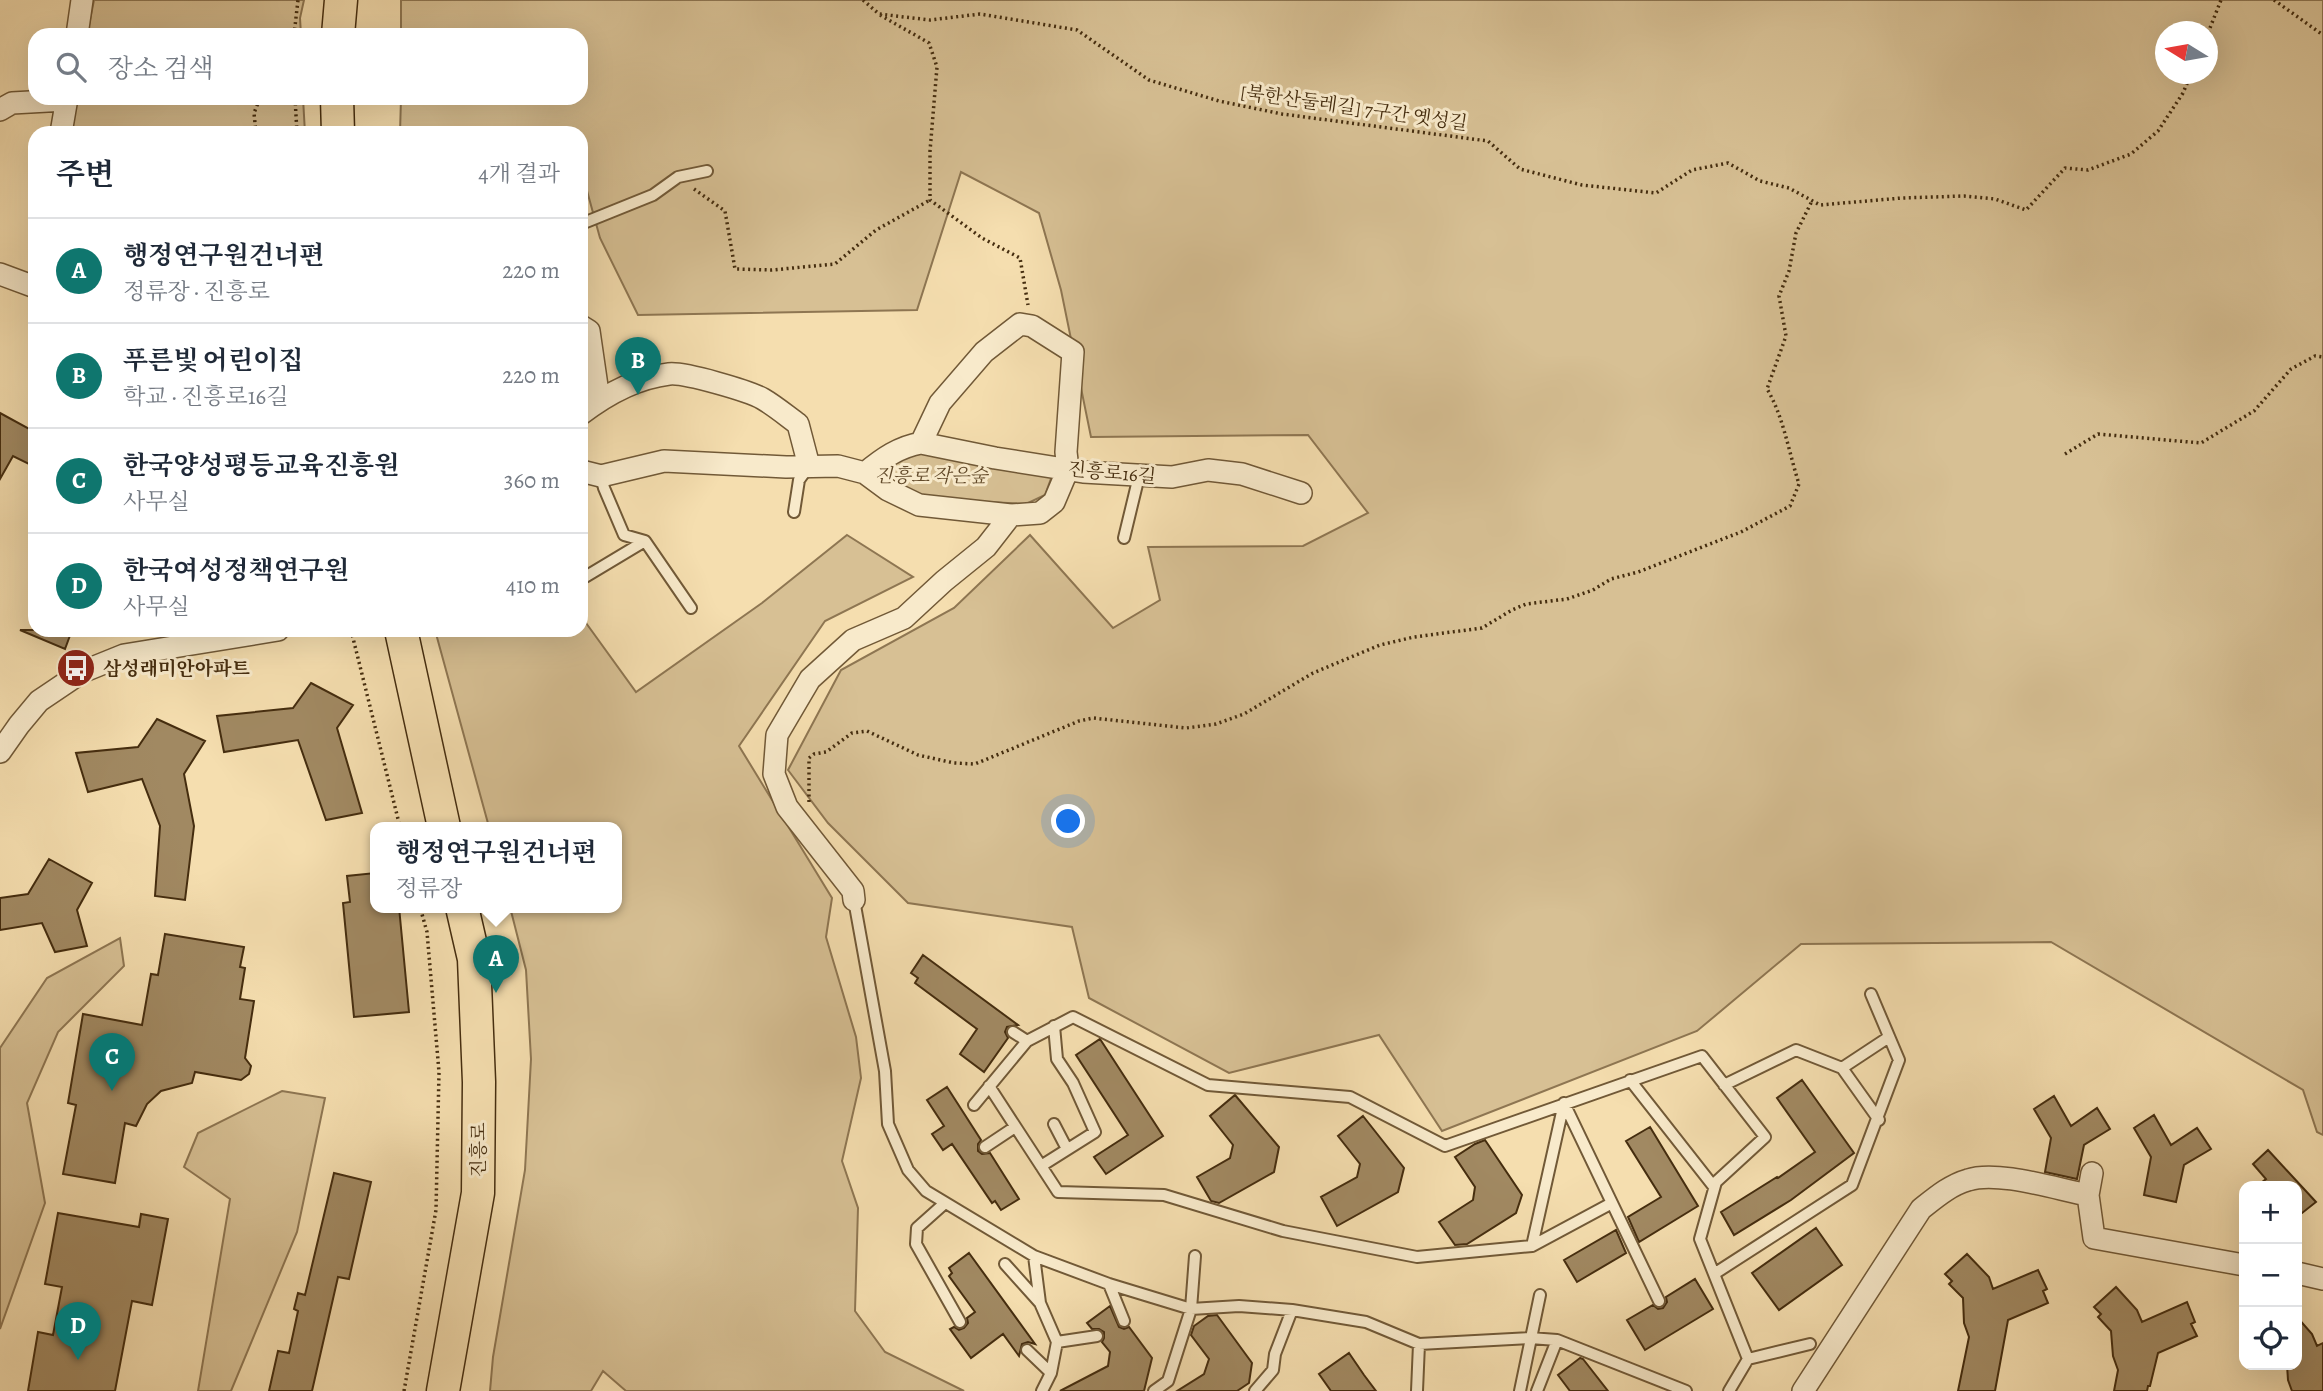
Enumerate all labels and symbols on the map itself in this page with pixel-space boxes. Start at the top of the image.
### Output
north arrow [2155,21,2218,84]
street label: [북한산둘레길] 7구간 옛성길 [1239,79,1469,137]
pin: B [615,337,661,395]
street label: 진흥로16길 [1067,456,1157,490]
park label: 진흥로 작은숲 [874,463,989,489]
bus stop icon: 삼성래미안아파트 [55,647,97,689]
place label: 삼성래미안아파트 [103,656,250,682]
your location [1051,804,1085,838]
pin: A [473,935,519,993]
pin: C [89,1033,135,1091]
street label: 진흥로 [466,1122,492,1178]
pin: D [55,1302,101,1360]

